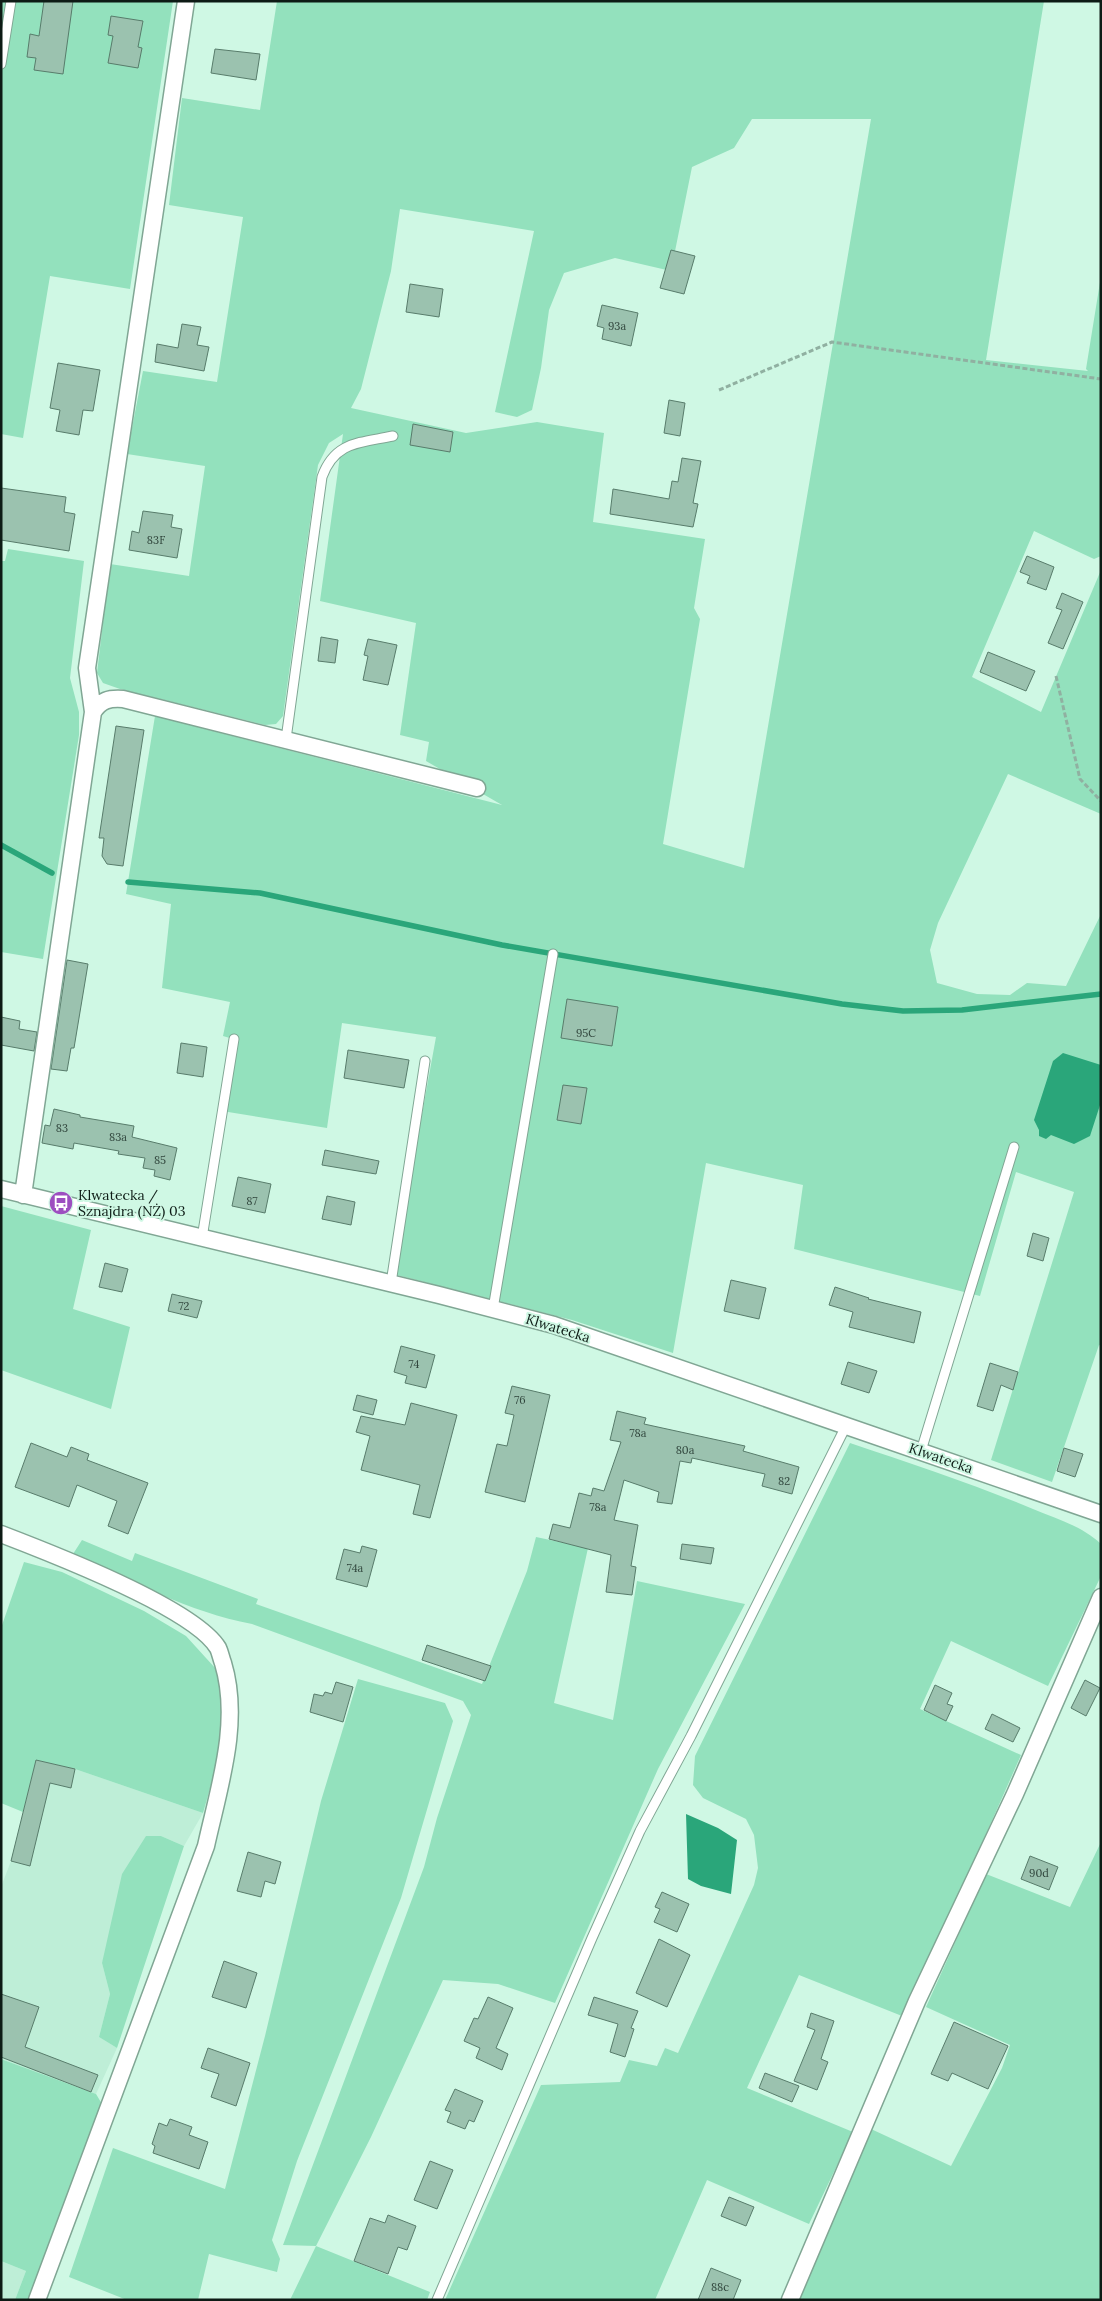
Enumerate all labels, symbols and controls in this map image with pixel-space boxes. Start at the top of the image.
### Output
house number: 93a [608,319,626,333]
house number: 83F [147,533,165,547]
house number: 95C [576,1026,596,1040]
house number: 83 [56,1121,68,1135]
house number: 83a [109,1130,127,1144]
house number: 85 [154,1153,166,1167]
place label: Klwatecka / Sznajdra (NŻ) 03 [78,1186,186,1220]
bus stop icon: Klwatecka / Sznajdra (NŻ) 03 [48,1190,74,1216]
house number: 87 [246,1194,258,1208]
house number: 72 [179,1299,190,1313]
street label: Klwatecka [524,1310,592,1346]
house number: 74 [409,1357,419,1371]
house number: 76 [514,1393,526,1407]
house number: 78a [630,1426,647,1440]
street label: Klwatecka [907,1439,975,1477]
house number: 80a [676,1443,695,1457]
house number: 82 [778,1474,790,1488]
house number: 78a [590,1500,607,1514]
house number: 74a [347,1561,364,1575]
house number: 90d [1029,1866,1049,1880]
house number: 88c [711,2280,729,2294]

